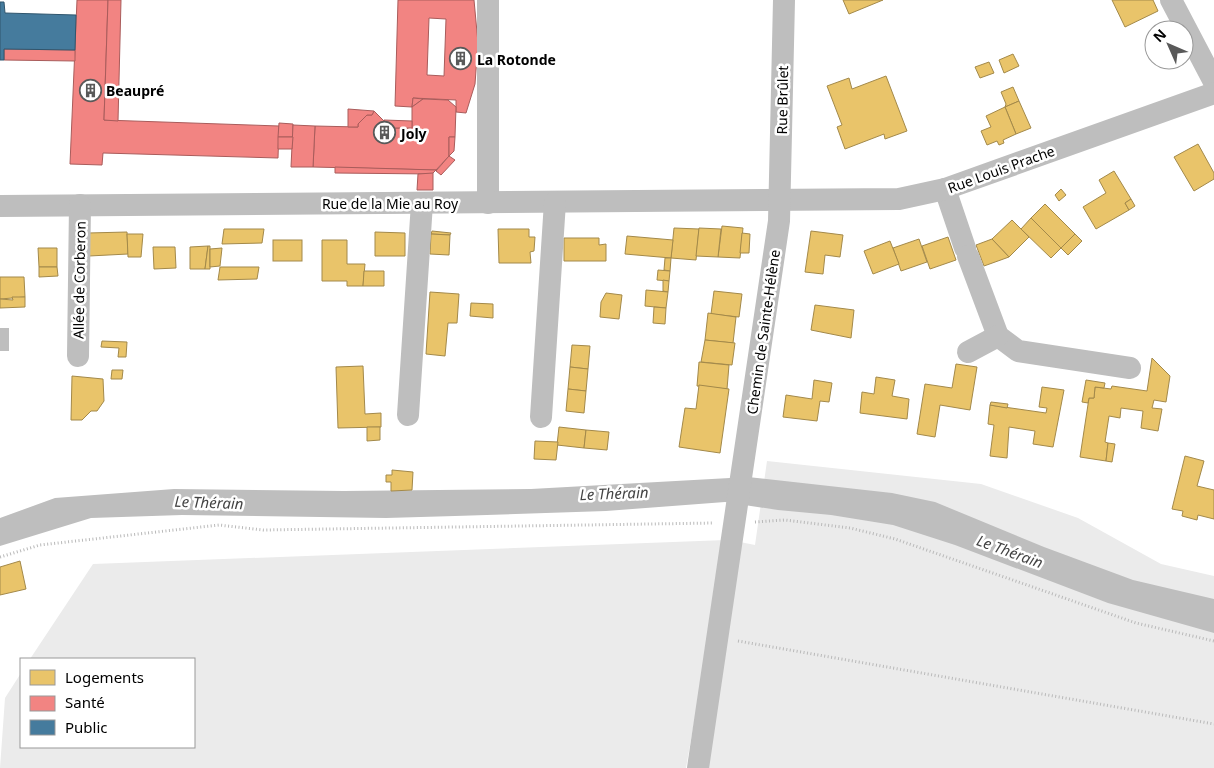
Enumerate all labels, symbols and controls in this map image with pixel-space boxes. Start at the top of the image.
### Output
north arrow [1144,20,1194,70]
text: N [1149,25,1170,46]
building icon: La Rotonde [449,47,473,71]
place label: La Rotonde [477,50,556,69]
street label: Rue Brûlet [772,65,792,135]
building icon: Beaupré [78,78,102,102]
place label: Beaupré [106,81,164,100]
building icon: Joly [373,121,397,145]
place label: Joly [399,124,427,143]
street label: Rue Louis Prache [945,141,1057,197]
street label: Rue de la Mie au Roy [322,194,459,213]
street label: Allée de Corberon [68,221,90,339]
street label: Chemin de Sainte-Hélène [742,248,784,416]
water label: Le Thérain [579,482,649,504]
water label: Le Thérain [174,491,244,513]
water label: Le Thérain [974,530,1046,572]
legend [20,658,195,748]
text: Logements [65,667,144,687]
text: Santé [65,692,105,712]
text: Public [65,717,108,737]

